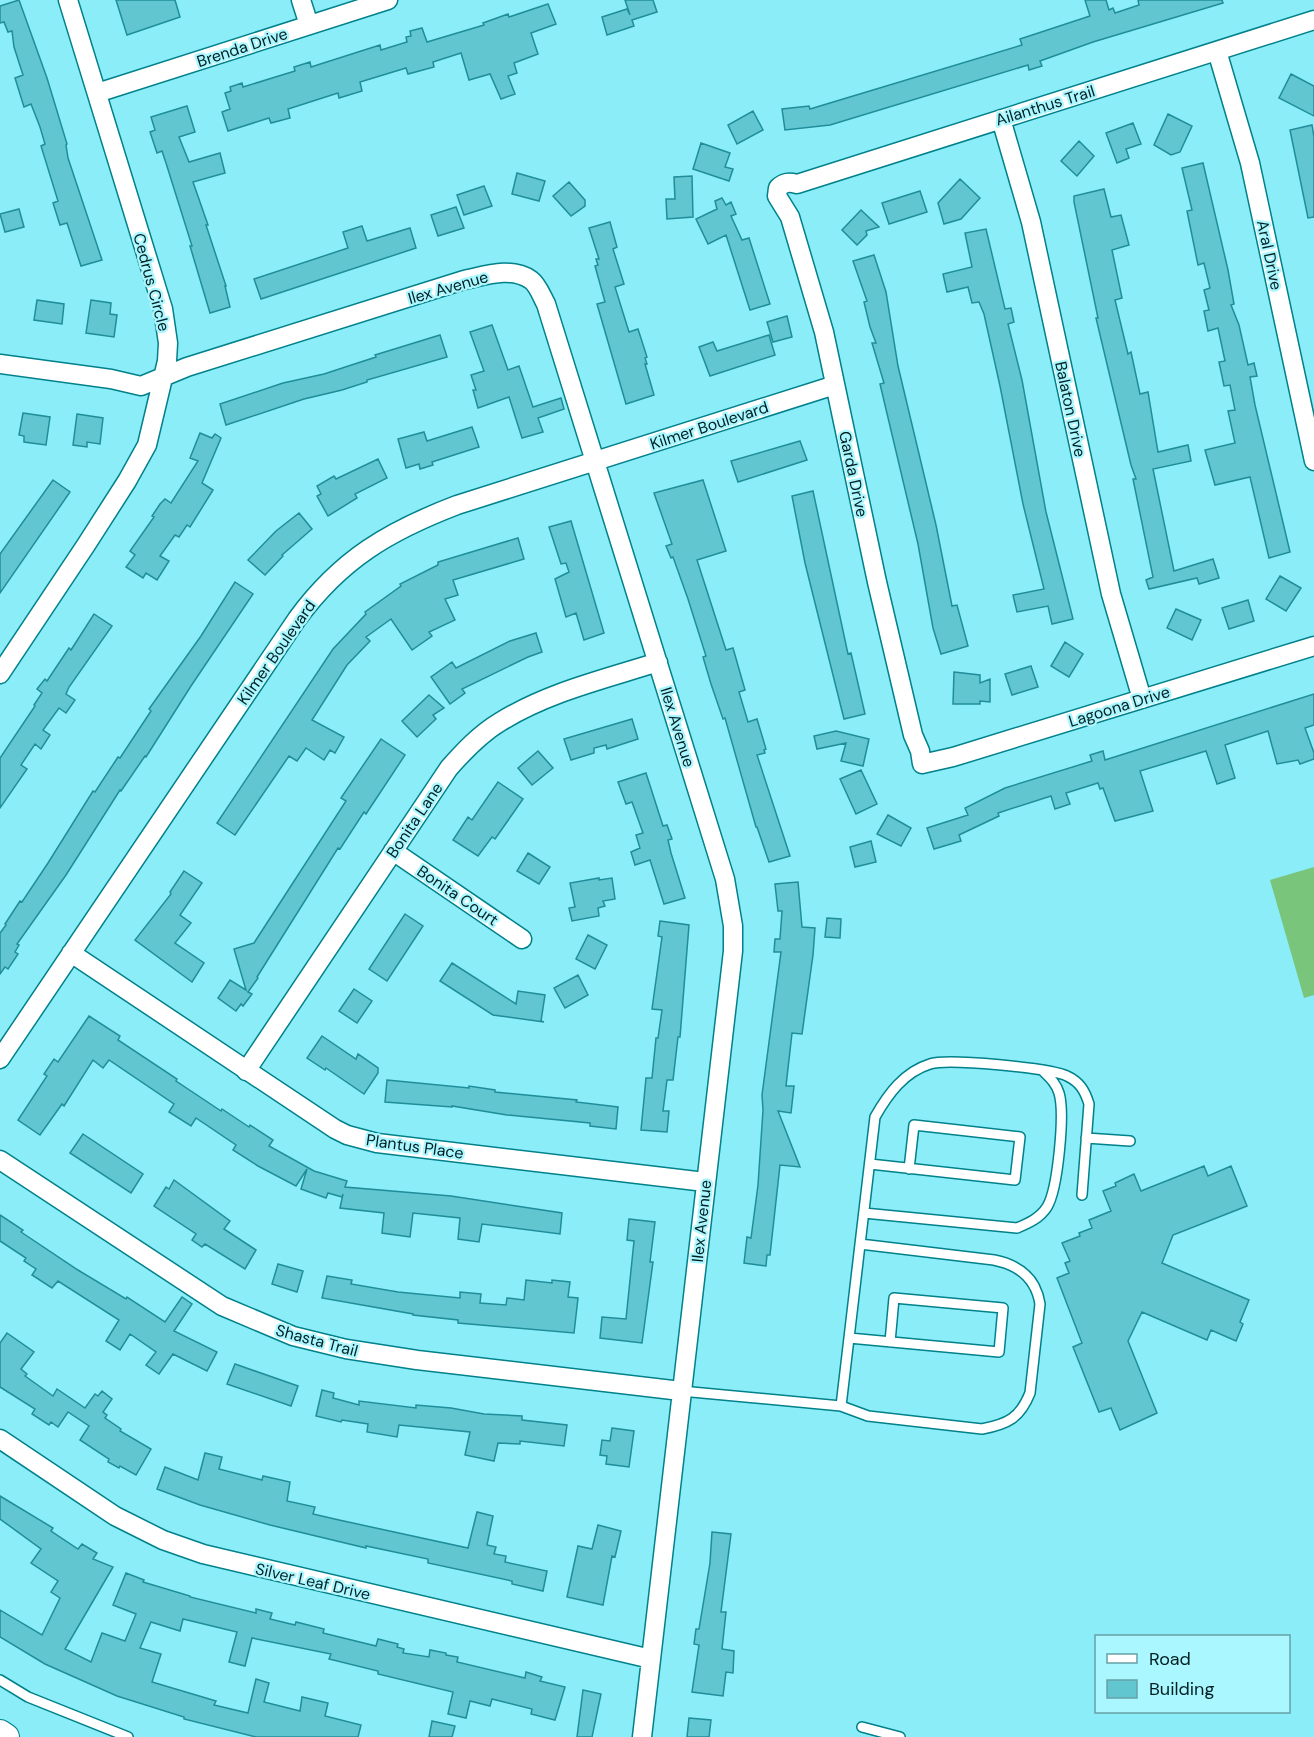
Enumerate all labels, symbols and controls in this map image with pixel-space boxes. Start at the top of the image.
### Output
street label: Brenda Drive [194,23,290,72]
street label: Ailanthus Trail [993,80,1097,131]
street label: Aral Drive [1252,218,1287,292]
street label: Cedrus Circle [128,231,175,333]
street label: Ilex Avenue [406,266,491,309]
street label: Balaton Drive [1050,359,1091,459]
street label: Kilmer Boulevard [647,396,771,455]
street label: Garda Drive [834,429,873,519]
street label: Kilmer Boulevard [232,596,320,709]
street label: Lagoona Drive [1066,681,1172,732]
street label: Ilex Avenue [655,685,700,770]
street label: Bonita Lane [381,778,447,862]
street label: Bonita Court [413,861,502,930]
street label: Plantus Place [365,1129,465,1164]
street label: Ilex Avenue [687,1179,716,1263]
street label: Shasta Trail [273,1319,360,1362]
street label: Silver Leaf Drive [253,1558,372,1605]
legend [1095,1635,1290,1713]
text: Road [1149,1647,1191,1671]
text: Building [1149,1677,1214,1701]

